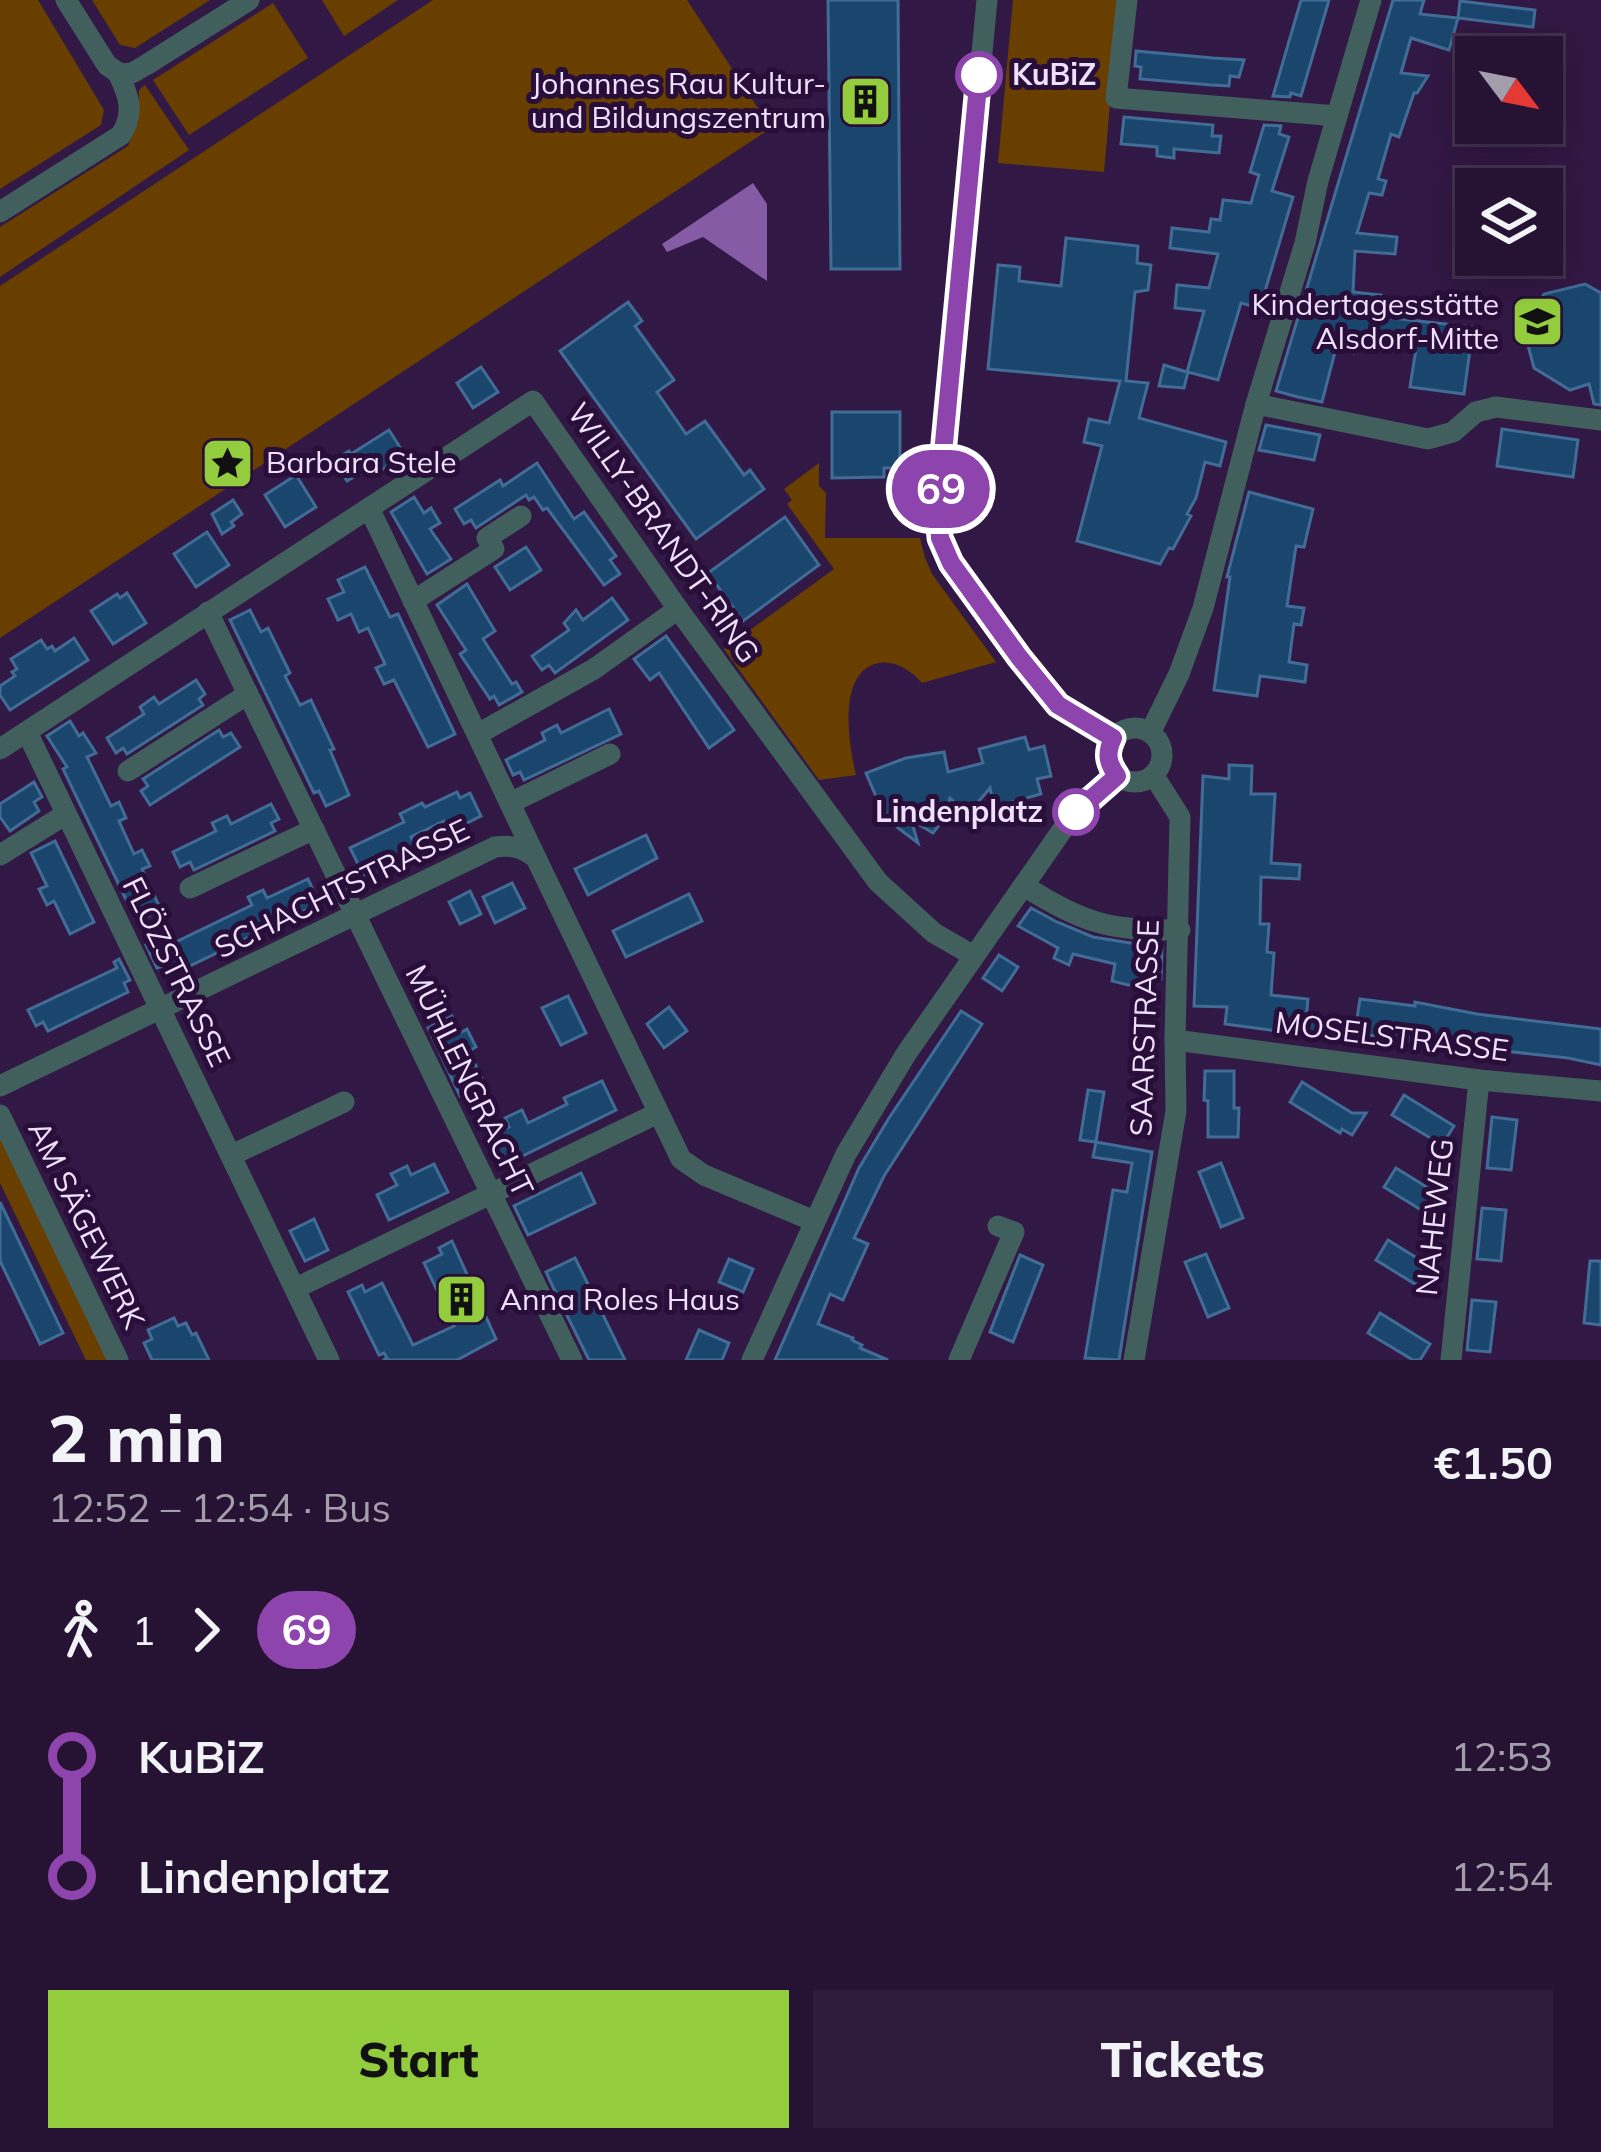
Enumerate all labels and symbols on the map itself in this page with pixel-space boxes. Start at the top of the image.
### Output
north arrow [1455,36,1563,144]
marker: KuBiZ [957,53,1001,97]
place label: KuBiZ [1012,55,1096,93]
place label: Johannes Rau Kultur- und Bildungszentrum [531,64,826,136]
building icon: Johannes Rau Kultur- und Bildungszentrum [837,73,893,129]
place label: Kindertagesstätte Alsdorf-Mitte [1251,285,1499,357]
school or university icon: Kindertagesstätte Alsdorf-Mitte [1510,294,1566,350]
street label: WILLY-BRANDT-RING [560,395,768,670]
place icon: Barbara Stele [199,435,255,491]
place label: Barbara Stele [266,443,457,481]
line badge: 69 [887,450,995,528]
marker: Lindenplatz [1054,790,1098,834]
place label: Lindenplatz [875,792,1043,830]
street label: SCHACHTSTRASSE [208,810,475,966]
street label: FLÖZSTRASSE [115,871,239,1073]
street label: SAARSTRASSE [1121,919,1167,1137]
street label: MÜHLENGRACHT [397,959,542,1202]
street label: MOSELSTRASSE [1273,1003,1511,1069]
street label: AM SÄGEWERK [20,1115,154,1335]
street label: NAHEWEG [1407,1136,1461,1297]
building icon: Anna Roles Haus [433,1272,489,1328]
place label: Anna Roles Haus [500,1280,740,1318]

